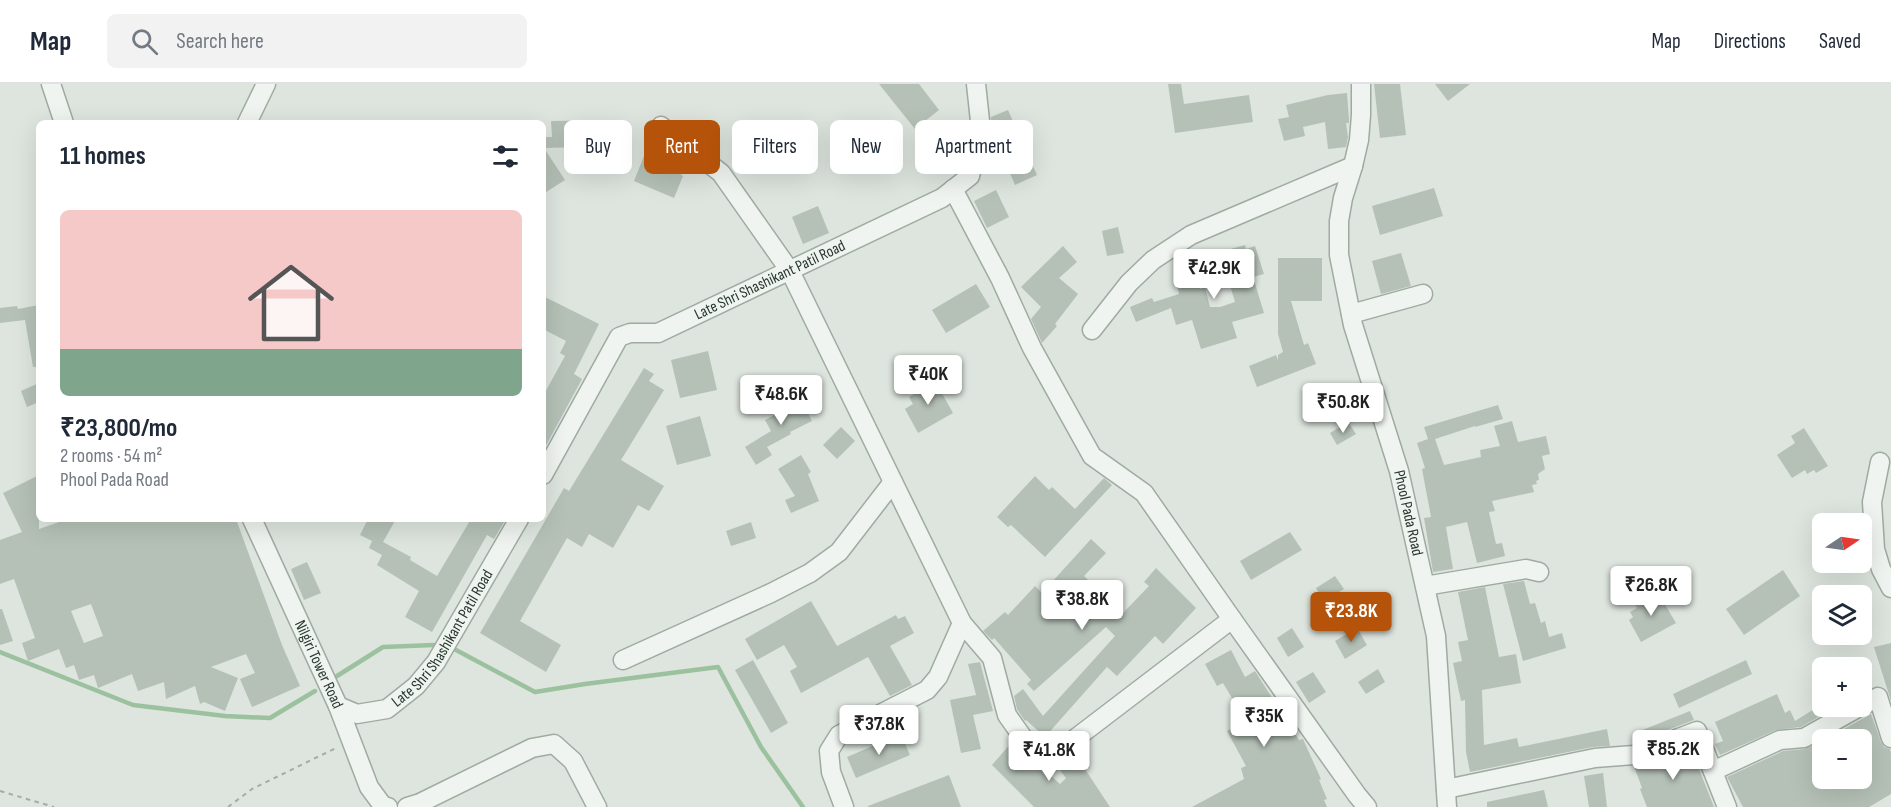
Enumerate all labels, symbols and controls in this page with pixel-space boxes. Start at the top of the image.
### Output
search box [107,14,527,68]
text: Map [30,25,71,58]
icon: search [128,25,161,58]
text: Search here [176,28,264,55]
text: Map [1651,29,1681,54]
text: Directions [1714,29,1786,54]
text: Saved [1819,29,1861,54]
chip: Buy [564,120,632,174]
chip: Rent [644,120,720,174]
chip: Filters [732,120,818,174]
chip: New [830,120,903,174]
chip: Apartment [915,120,1033,174]
icon: filters [489,140,522,173]
text: 11 homes [60,141,146,172]
street label: Late Shri Shashikant Patil Road [691,236,848,324]
icon: home [237,249,345,357]
pin: ₹42.9K [1165,249,1263,300]
text: ₹42.9K [1187,256,1241,280]
pin: ₹40K [892,355,964,406]
text: ₹40K [908,362,948,386]
pin: ₹48.6K [732,375,830,426]
text: ₹48.6K [754,382,808,406]
pin: ₹50.8K [1294,383,1392,434]
text: ₹50.8K [1316,390,1370,414]
text: ₹23,800/mo [60,413,177,444]
text: 2 rooms · 54 m² [60,444,162,468]
text: Phool Pada Road [60,468,169,492]
street label: Phool Pada Road [1390,468,1427,558]
north arrow [1812,513,1872,573]
map controls [1812,513,1872,789]
street label: Late Shri Shashikant Patil Road [388,566,497,711]
pin: ₹26.8K [1602,566,1700,617]
text: ₹26.8K [1624,573,1678,597]
pin: ₹38.8K [1033,580,1131,631]
button: layers [1812,585,1872,645]
text: ₹38.8K [1055,587,1109,611]
pin: ₹23.8K [1302,592,1400,643]
text: ₹23.8K [1325,599,1377,623]
street label: Nilgiri Tower Road [290,617,347,711]
button: + [1812,657,1872,717]
pin: ₹35K [1228,697,1300,748]
text: ₹35K [1244,704,1284,728]
pin: ₹37.8K [830,705,928,756]
text: ₹37.8K [853,712,905,736]
button: − [1812,729,1872,789]
pin: ₹85.2K [1624,730,1722,781]
pin: ₹41.8K [1000,731,1098,782]
text: ₹85.2K [1646,737,1700,761]
text: ₹41.8K [1023,738,1075,762]

